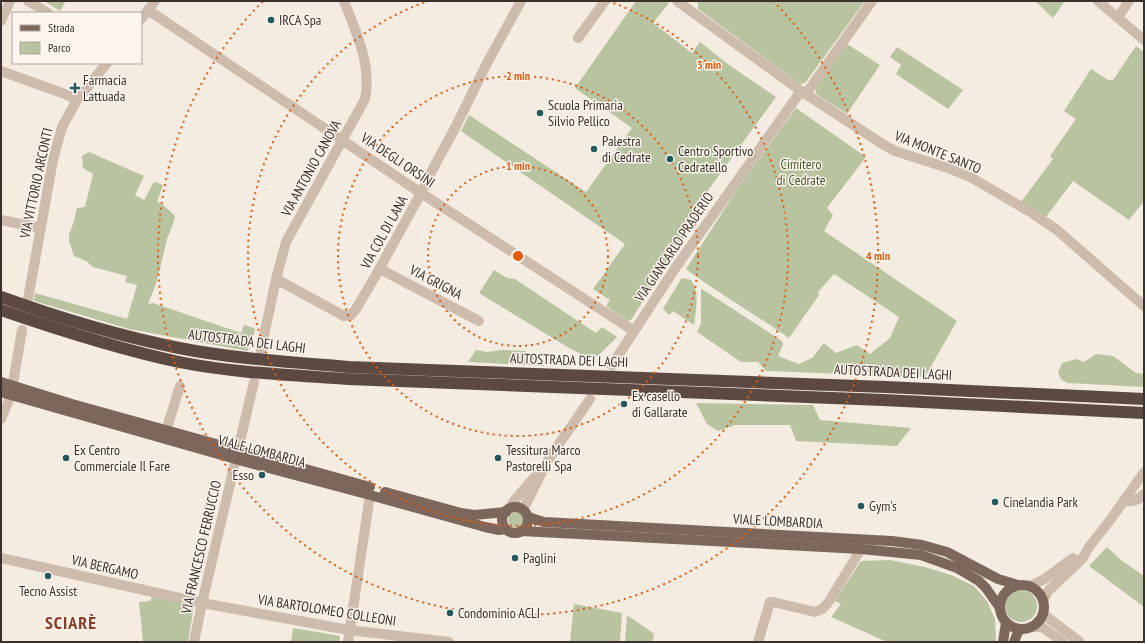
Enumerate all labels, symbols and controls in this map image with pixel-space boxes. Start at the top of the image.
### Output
place label: IRCA Spa [279,11,321,29]
legend [12,12,142,64]
marker: IRCA Spa [266,15,276,25]
text: Strada [48,20,75,35]
text: Parco [48,40,70,55]
text: 3 min [697,57,721,72]
text: 2 min [506,68,530,83]
place label: Farmacia Lattuada [83,71,127,105]
marker: Farmacia Lattuada [70,83,80,93]
place label: Scuola Primaria Silvio Pellico [548,96,623,130]
marker: Scuola Primaria Silvio Pellico [535,108,545,118]
street label: VIA ANTONIO CANOVA [277,116,345,220]
street label: VIA VITTORIO ARCONTI [15,126,56,241]
street label: VIA MONTE SANTO [891,126,984,178]
street label: VIA DEGLI ORSINI [357,128,439,191]
place label: Palestra di Cedrate [602,132,651,166]
place label: Centro Sportivo Cedratello [678,142,753,176]
marker: Palestra di Cedrate [589,144,599,154]
marker: Centro Sportivo Cedratello [665,154,675,164]
park label: Cimitero di Cedrate [777,155,826,189]
text: 1 min [506,158,530,173]
street label: VIA GIANCARLO PRADERIO [630,188,718,306]
street label: VIA COL DI LANA [356,192,412,273]
text: 4 min [866,248,890,263]
centre of rings [511,249,525,263]
street label: VIA GRIGNA [406,260,466,303]
street label: AUTOSTRADA DEI LAGHI [187,325,307,357]
street label: AUTOSTRADA DEI LAGHI [510,349,628,371]
street label: AUTOSTRADA DEI LAGHI [833,360,953,384]
place label: Ex casello di Gallarate [632,387,688,421]
marker: Ex casello di Gallarate [619,399,629,409]
street label: VIALE LOMBARDIA [215,430,308,471]
place label: Ex Centro Commerciale Il Fare [74,441,170,475]
place label: Tessitura Marco Pastorelli Spa [506,441,581,475]
marker: Ex Centro Commerciale Il Fare [61,453,71,463]
marker: Tessitura Marco Pastorelli Spa [493,453,503,463]
place label: Esso [232,466,254,484]
marker: Esso [257,470,267,480]
street label: VIA FRANCESCO FERRUCCIO [177,478,225,616]
place label: Cinelandia Park [1003,493,1078,511]
place label: Gym's [869,497,897,515]
marker: Cinelandia Park [990,497,1000,507]
marker: Gym's [856,501,866,511]
street label: VIALE LOMBARDIA [732,510,824,532]
place label: Paglini [523,549,556,567]
street label: VIA BERGAMO [69,550,140,583]
marker: Paglini [510,553,520,563]
marker: Tecno Assist [43,571,53,581]
place label: Tecno Assist [19,582,77,600]
street label: VIA BARTOLOMEO COLLEONI [256,590,397,630]
place label: Condominio ACLI [458,604,540,622]
marker: Condominio ACLI [445,608,455,618]
district label: SCIARÈ [45,611,97,634]

